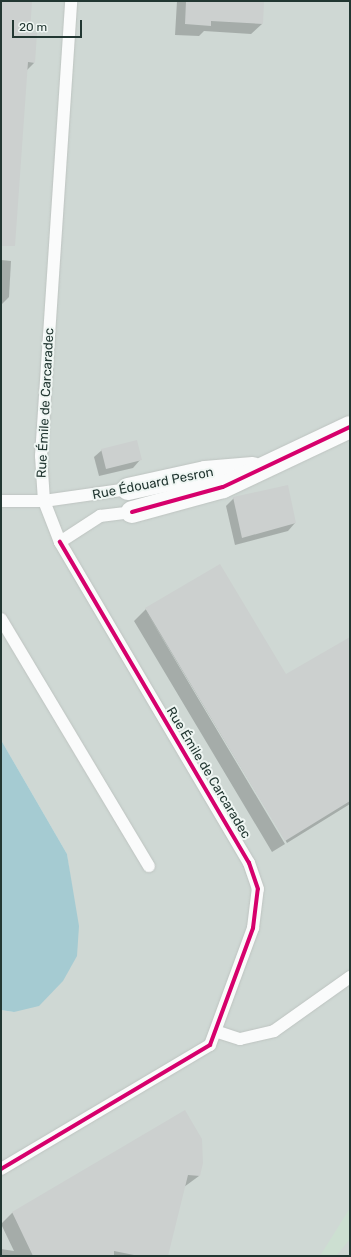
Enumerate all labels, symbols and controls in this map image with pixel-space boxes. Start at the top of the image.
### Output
scale bar [14,12,84,38]
text: 20 m [19,20,47,34]
street label: Rue Émile de Carcaradec [34,327,58,479]
street label: Rue Édouard Pesron [91,465,215,503]
street label: Rue Émile de Carcaradec [163,705,253,841]

